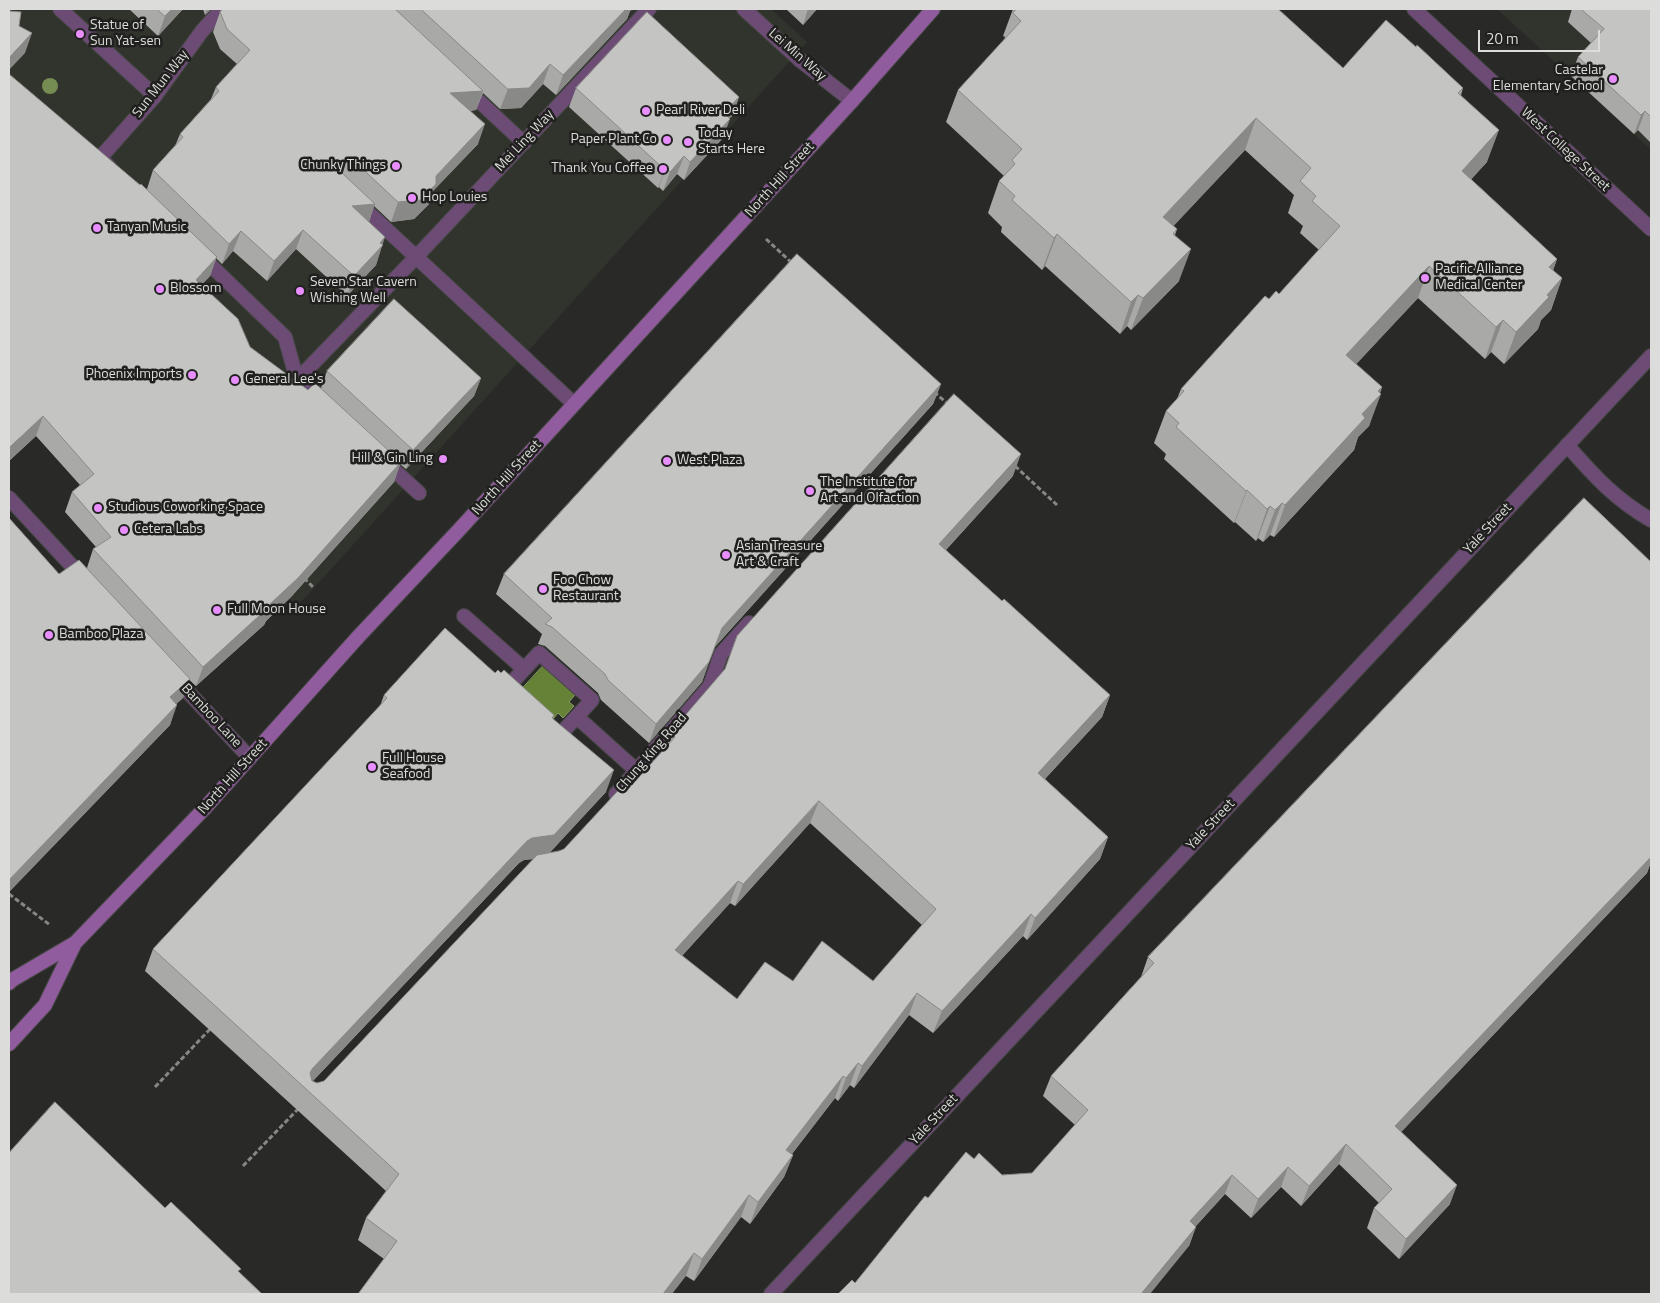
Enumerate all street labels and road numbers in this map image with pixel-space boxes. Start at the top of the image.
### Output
street label: Lei Min Way [765,25,829,85]
street label: Sun Mun Way [129,47,193,121]
street label: West College Street [1517,104,1613,196]
street label: Mei Ling Way [492,107,558,175]
street label: North Hill Street [742,139,818,221]
street label: North Hill Street [469,437,545,519]
street label: Yale Street [1460,500,1516,558]
street label: Bamboo Lane [177,681,245,751]
street label: Chung King Road [613,710,691,796]
street label: North Hill Street [195,736,271,818]
street label: Yale Street [1183,796,1239,854]
street label: Yale Street [906,1091,962,1149]

